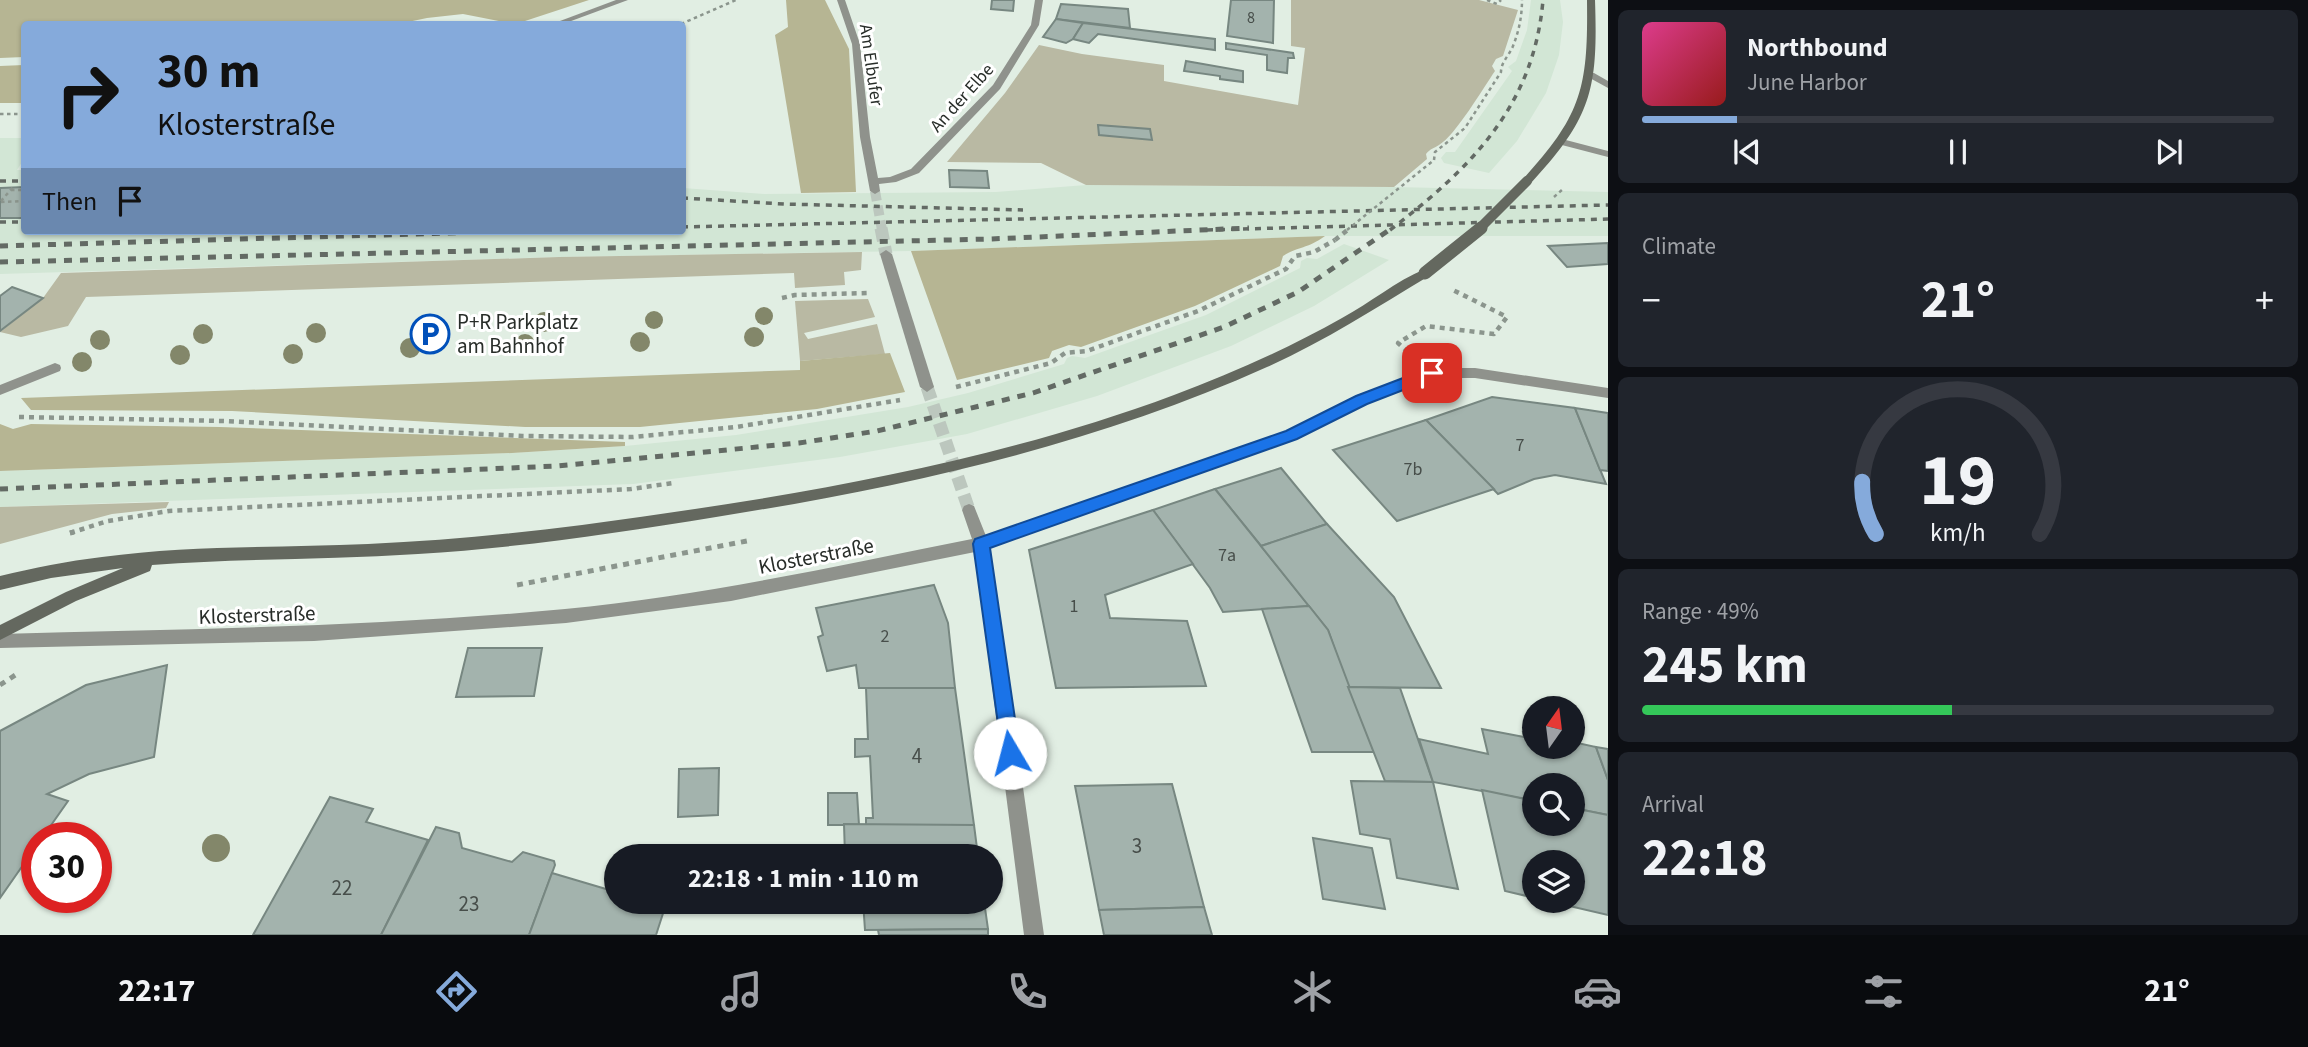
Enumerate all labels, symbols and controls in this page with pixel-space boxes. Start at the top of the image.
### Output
house number: 8 [1247,7,1255,29]
street label: Am Elbufer [853,22,889,108]
text: Northbound [1747,29,1888,66]
text: 30 m [157,37,261,107]
icon: right [42,49,133,140]
street label: An der Elbe [924,58,1000,138]
text: June Harbor [1747,66,1867,99]
text: Klosterstraße [157,102,335,148]
icon: previous [1728,133,1766,171]
icon: pause [1939,133,1977,171]
icon: next [2150,133,2188,171]
icon: arrive [111,182,149,220]
text: Then [42,183,97,220]
text: Climate [1642,230,1716,263]
text: 21° [1921,264,1995,338]
text: − [1642,274,1661,328]
text: + [2255,274,2274,328]
place label: P+R Parkplatz am Bahnhof [457,307,578,361]
parking icon: P+R Parkplatz am Bahnhof [409,313,451,355]
pin [1402,343,1462,403]
icon: arrive [1413,354,1451,392]
text: 19 [1920,429,1996,533]
house number: 7 [1516,433,1525,458]
house number: 7b [1404,457,1422,482]
text: km/h [1930,514,1986,550]
street label: Klosterstraße [756,530,876,582]
house number: 7a [1218,543,1236,568]
house number: 1 [1070,594,1078,619]
text: Range · 49% [1642,595,1759,628]
street label: Klosterstraße [198,598,316,632]
house number: 2 [881,624,890,649]
text: 245 km [1642,629,1808,703]
north arrow [1522,696,1586,760]
map controls [1522,696,1585,913]
position arrow [973,716,1047,790]
house number: 4 [912,741,922,771]
button: search [1522,773,1585,836]
text: Arrival [1642,788,1704,821]
speed limit sign: 30 [21,822,112,913]
text: 22:18 [1642,822,1767,896]
house number: 3 [1132,831,1142,861]
button: layers [1522,850,1585,913]
text: 22:18 · 1 min · 110 m [688,860,919,897]
house number: 22 [332,873,352,903]
house number: 23 [459,889,479,919]
icon: directions [432,967,481,1016]
icon: music [717,967,766,1016]
icon: phone [1003,967,1052,1016]
icon: climate [1288,967,1337,1016]
icon: car [1573,967,1622,1016]
icon: filters [1859,967,1908,1016]
text: 22:17 [118,968,195,1014]
text: 21° [2144,968,2190,1014]

